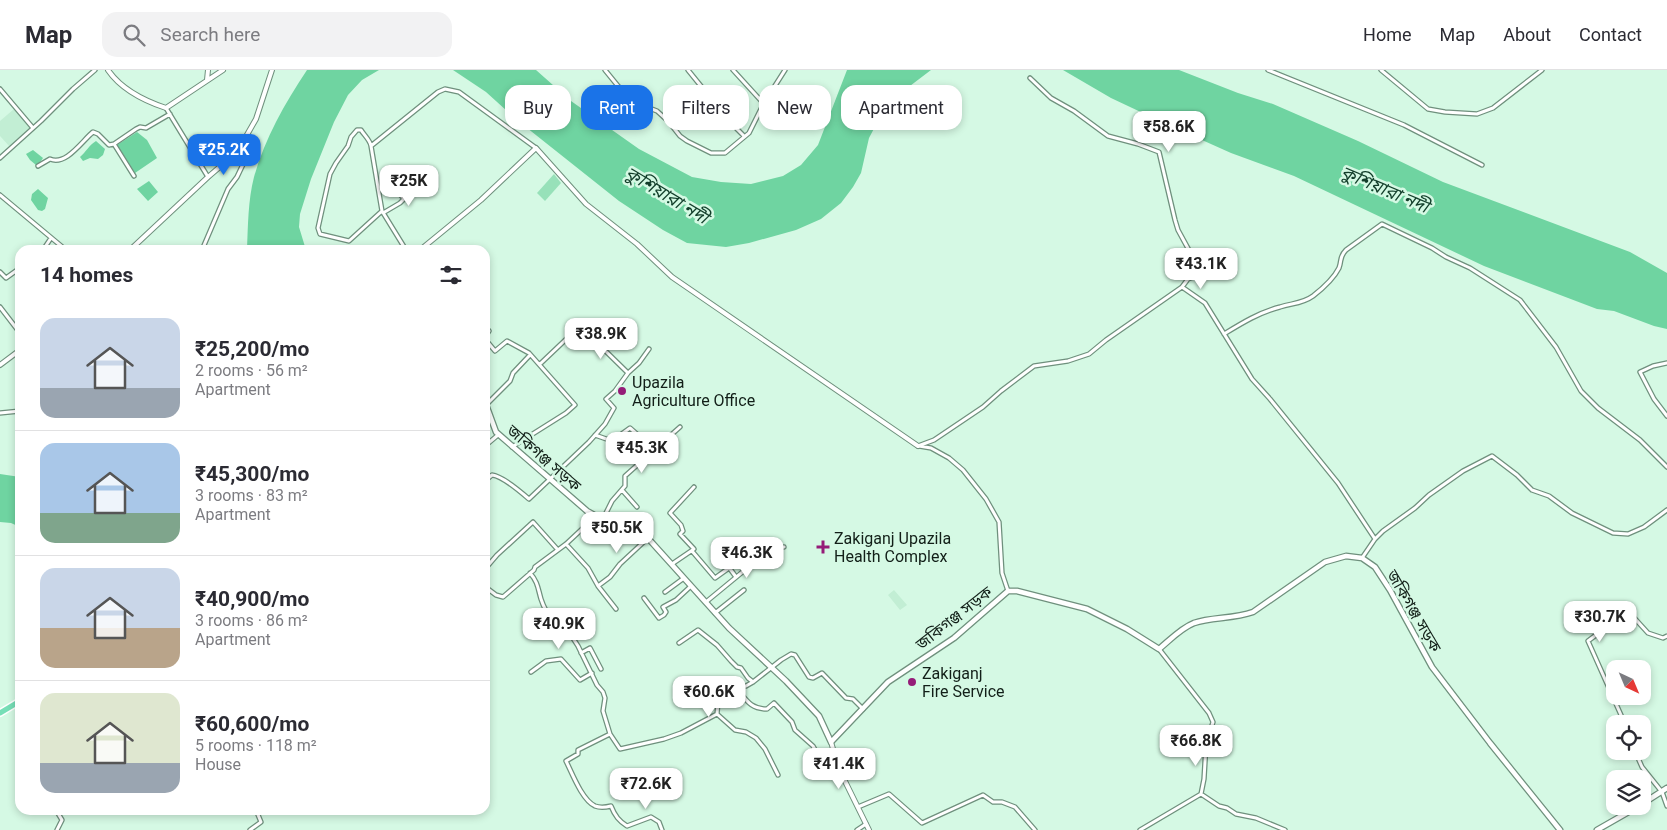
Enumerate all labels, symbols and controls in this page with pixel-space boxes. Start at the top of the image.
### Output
search box [102,12,452,57]
text: Map [25,21,72,49]
icon: search [120,21,148,49]
text: Search here [160,23,260,46]
text: Home [1363,24,1412,45]
text: Map [1440,24,1475,45]
text: About [1503,24,1551,45]
text: Contact [1579,24,1642,45]
chip: Buy [505,85,571,130]
chip: Rent [581,85,653,130]
chip: Filters [663,85,749,130]
chip: New [759,85,831,130]
chip: Apartment [841,85,962,130]
pin: ₹58.6K [1128,111,1210,153]
text: ₹58.6K [1144,117,1194,136]
pin: ₹25.2K [183,134,265,176]
text: ₹25.2K [199,140,249,159]
water label: কুশিয়ারা নদী [1338,161,1435,219]
water label: কুশিয়ারা নদী [621,162,715,230]
pin: ₹25K [379,164,439,207]
text: ₹25K [391,171,427,190]
pin: ₹43.1K [1160,248,1242,290]
text: ₹43.1K [1176,254,1226,273]
icon: filters [437,261,465,289]
text: 14 homes [40,263,133,287]
pin: ₹38.9K [560,318,642,360]
text: ₹38.9K [576,324,626,343]
text: ₹25,200/mo [195,337,309,361]
icon: home [80,338,140,398]
text: 2 rooms · 56 m² [195,361,308,380]
place label: Upazila Agriculture Office [632,373,755,410]
text: Apartment [195,380,271,399]
marker: Upazila Agriculture Office [616,385,628,397]
street label: জকিগঞ্জ সড়ক [502,420,586,496]
pin: ₹45.3K [601,432,683,474]
text: ₹45.3K [617,438,667,457]
text: ₹45,300/mo [195,462,309,486]
icon: home [80,463,140,523]
text: 3 rooms · 83 m² [195,486,308,505]
text: Apartment [195,505,271,524]
pin: ₹50.5K [576,512,658,554]
text: ₹50.5K [592,518,642,537]
place label: Zakiganj Upazila Health Complex [834,529,951,566]
pin: ₹46.3K [706,536,788,579]
marker: Zakiganj Upazila Health Complex [816,540,830,554]
text: ₹46.3K [722,543,772,562]
street label: জকিগঞ্জ সড়ক [1382,566,1446,656]
street label: জকিগঞ্জ সড়ক [911,582,997,654]
text: ₹40,900/mo [195,587,309,611]
icon: home [80,588,140,648]
pin: ₹30.7K [1559,600,1641,643]
text: ₹30.7K [1575,607,1625,626]
pin: ₹40.9K [518,608,600,650]
text: 3 rooms · 86 m² [195,611,308,630]
text: ₹40.9K [534,614,584,633]
text: Apartment [195,630,271,649]
north arrow [1606,660,1651,705]
map controls [1606,660,1651,815]
place label: Zakiganj Fire Service [922,664,1005,701]
pin: ₹60.6K [668,676,750,718]
marker: Zakiganj Fire Service [906,676,918,688]
text: ₹60.6K [684,682,734,701]
text: ₹60,600/mo [195,712,309,736]
icon: home [80,713,140,773]
button: locate [1606,715,1651,760]
pin: ₹66.8K [1155,724,1237,767]
text: ₹66.8K [1171,731,1221,750]
text: 5 rooms · 118 m² [195,736,317,755]
pin: ₹41.4K [798,748,880,790]
text: ₹41.4K [814,754,864,773]
text: House [195,755,241,774]
pin: ₹72.6K [605,768,687,810]
button: layers [1606,770,1651,815]
text: ₹72.6K [621,774,671,793]

